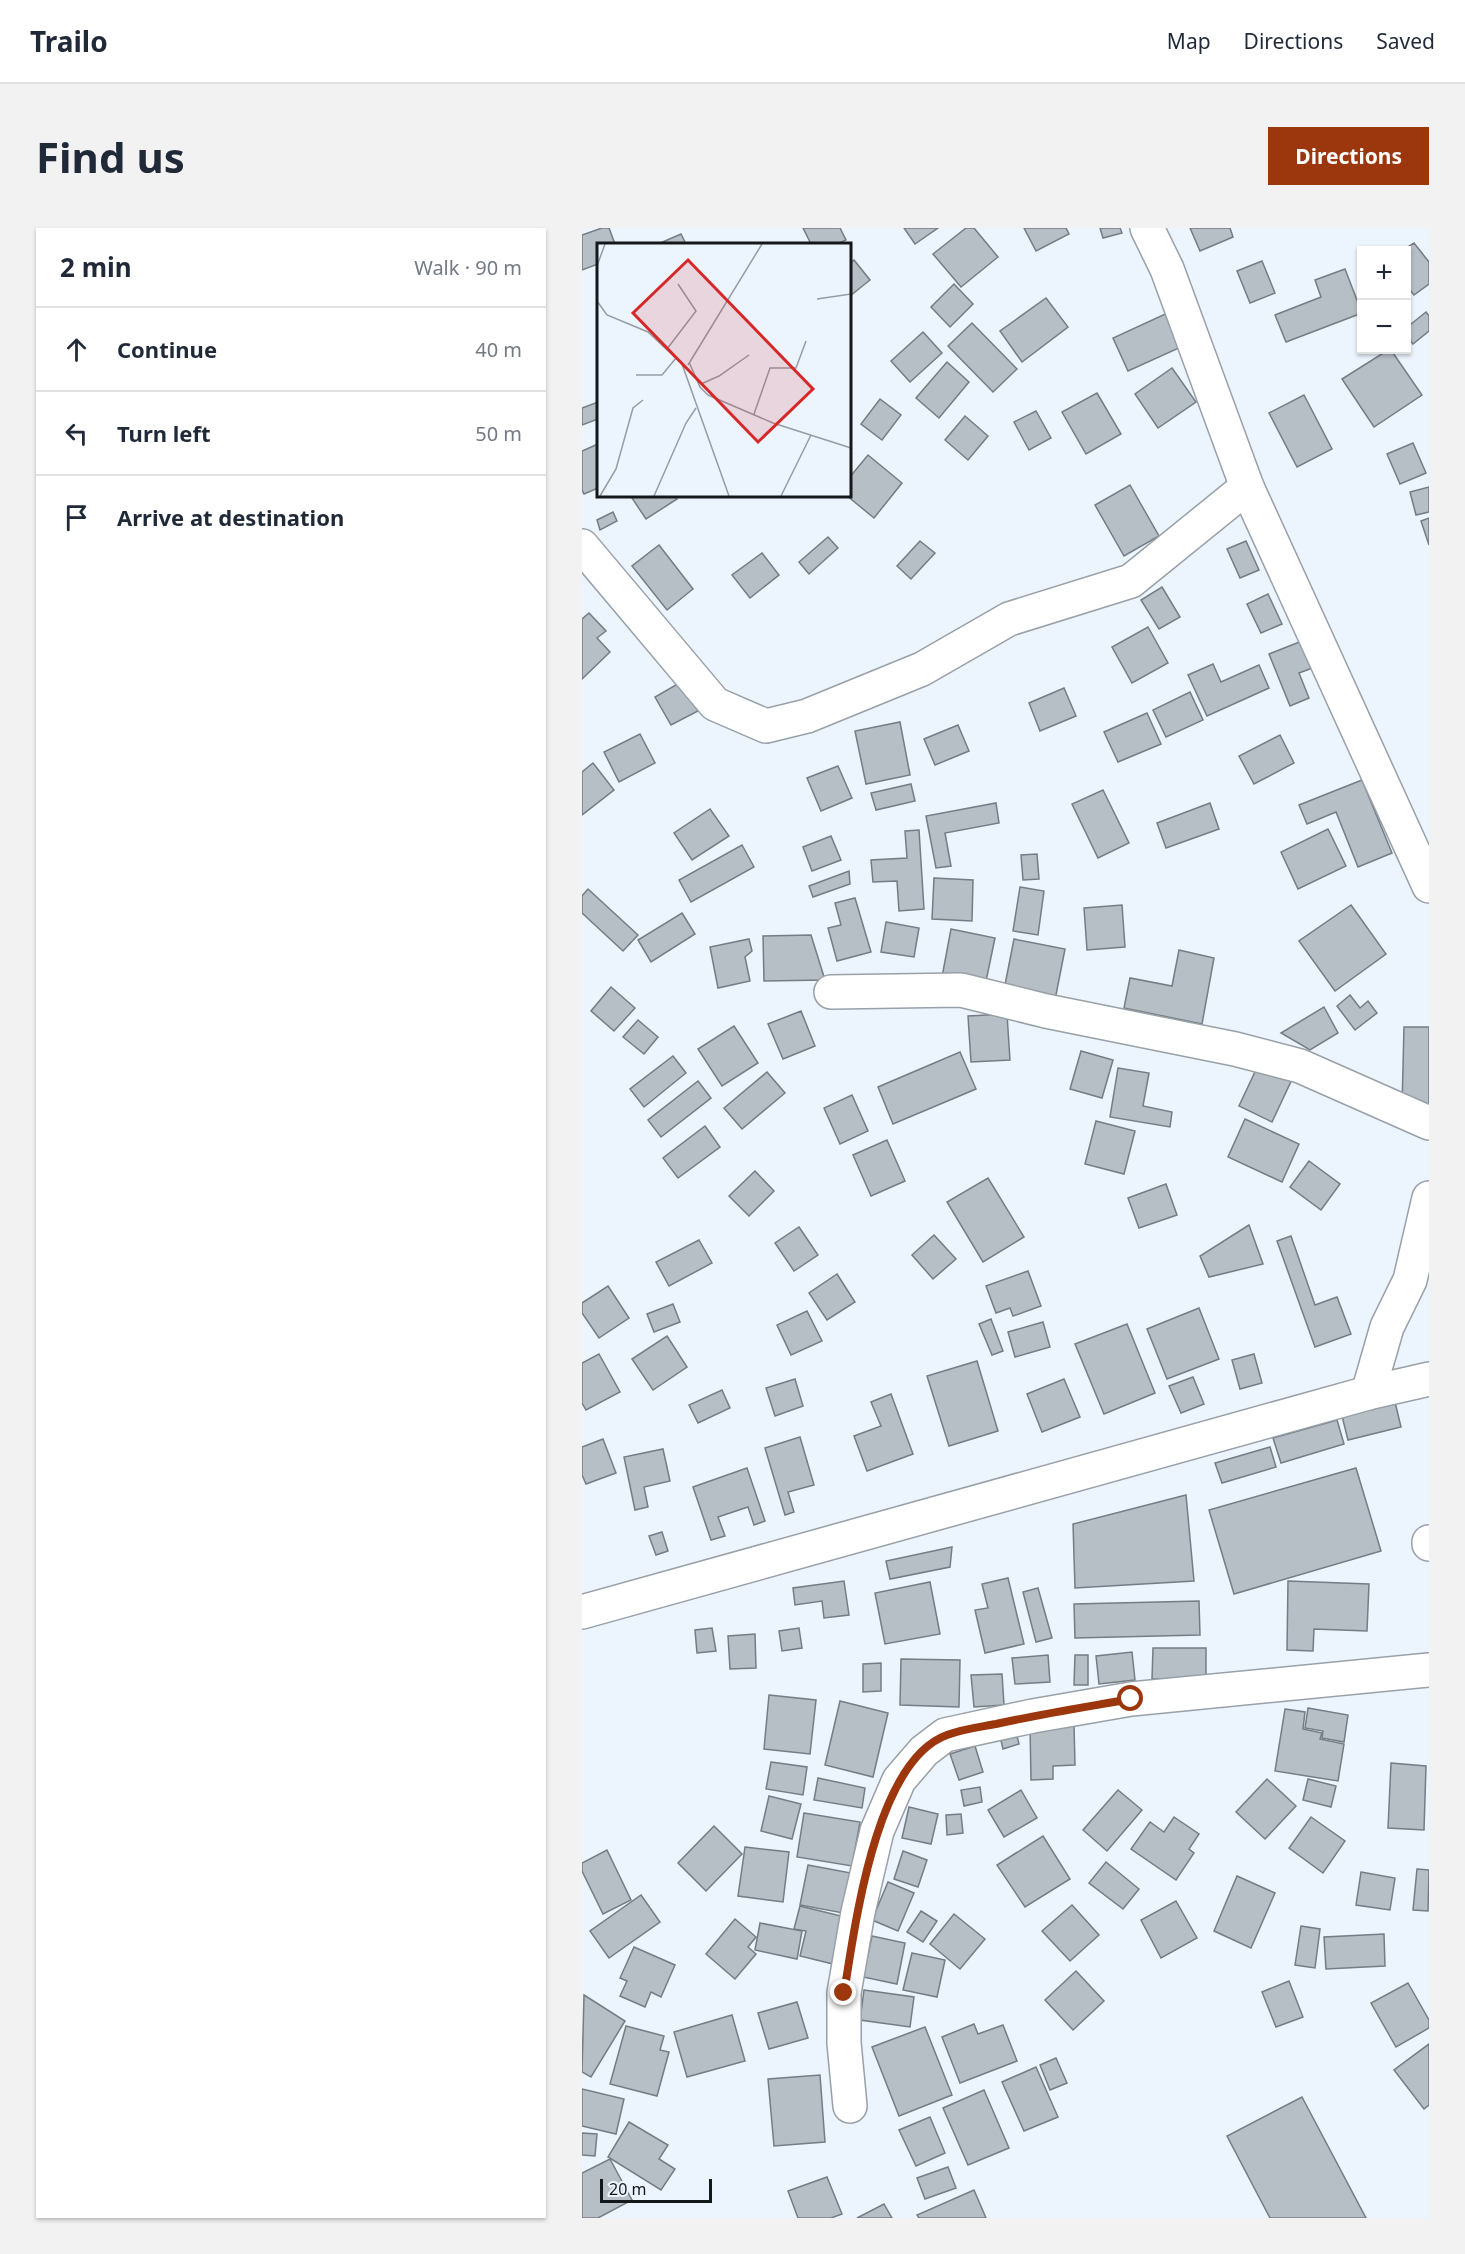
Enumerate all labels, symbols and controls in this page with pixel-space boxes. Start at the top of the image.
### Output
text: Trailo [30,22,108,60]
text: Map [1167,27,1211,55]
text: Directions [1244,27,1343,55]
text: Saved [1376,27,1435,55]
button: Directions [1268,127,1429,185]
text: Find us [36,128,185,185]
inset map [597,243,850,496]
map controls [1357,246,1411,354]
button: + [1357,246,1411,300]
text: 2 min [60,249,132,285]
text: Walk · 90 m [414,254,522,281]
button: − [1357,300,1411,354]
icon: ahead [60,333,93,366]
text: Continue [117,334,217,364]
text: 40 m [475,336,522,363]
icon: left [60,417,93,450]
text: Turn left [117,418,211,448]
text: 50 m [475,420,522,447]
icon: arrive [60,501,93,534]
text: Arrive at destination [117,502,344,532]
route start [1117,1685,1143,1711]
route end [830,1979,856,2005]
scale bar [600,2176,712,2204]
text: 20 m [609,2178,646,2200]

